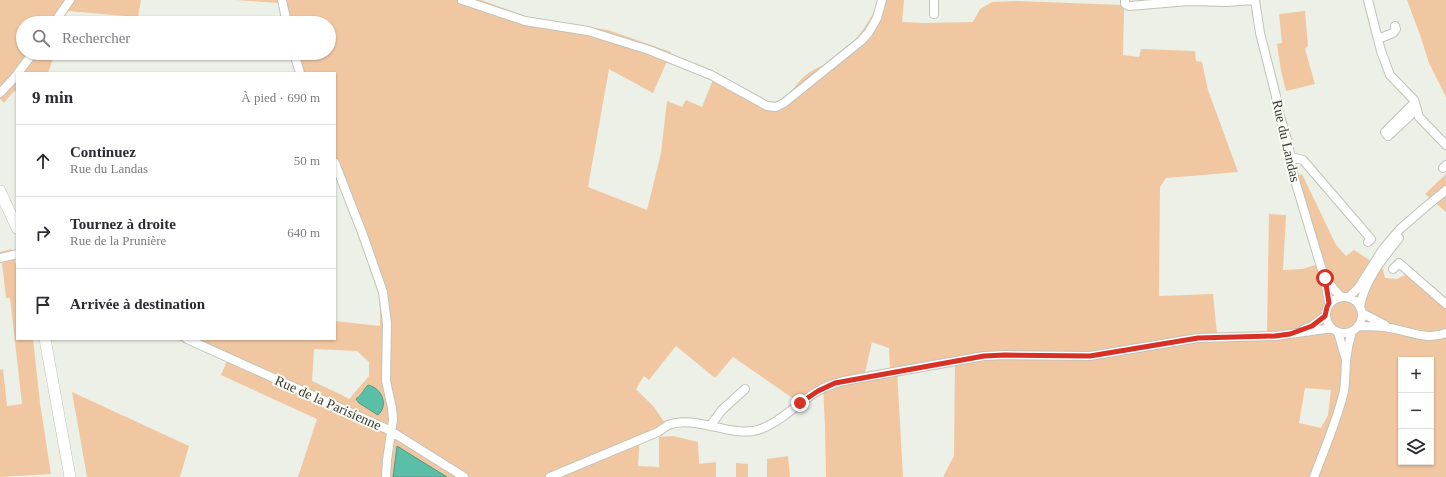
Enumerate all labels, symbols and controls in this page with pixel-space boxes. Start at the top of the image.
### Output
search box [16,16,336,60]
icon: search [30,27,52,49]
text: Rechercher [62,30,130,46]
text: 9 min [32,88,73,107]
text: À pied · 690 m [241,90,320,105]
street label: Rue du Landas [1269,98,1303,184]
text: Continuez [70,144,136,160]
icon: ahead [32,150,54,172]
text: 50 m [294,153,320,168]
text: Rue du Landas [70,161,148,176]
text: Tournez à droite [70,216,176,232]
icon: right [32,222,54,244]
text: 640 m [287,225,320,240]
text: Rue de la Prunière [70,233,166,248]
route start [1316,269,1334,287]
icon: arrive [32,294,54,316]
text: Arrivée à destination [70,296,205,312]
map controls [1398,357,1434,465]
button: + [1398,357,1434,393]
street label: Rue de la Parisienne [273,373,383,433]
button: − [1398,393,1434,429]
route end [791,394,809,412]
button: layers [1398,429,1434,465]

